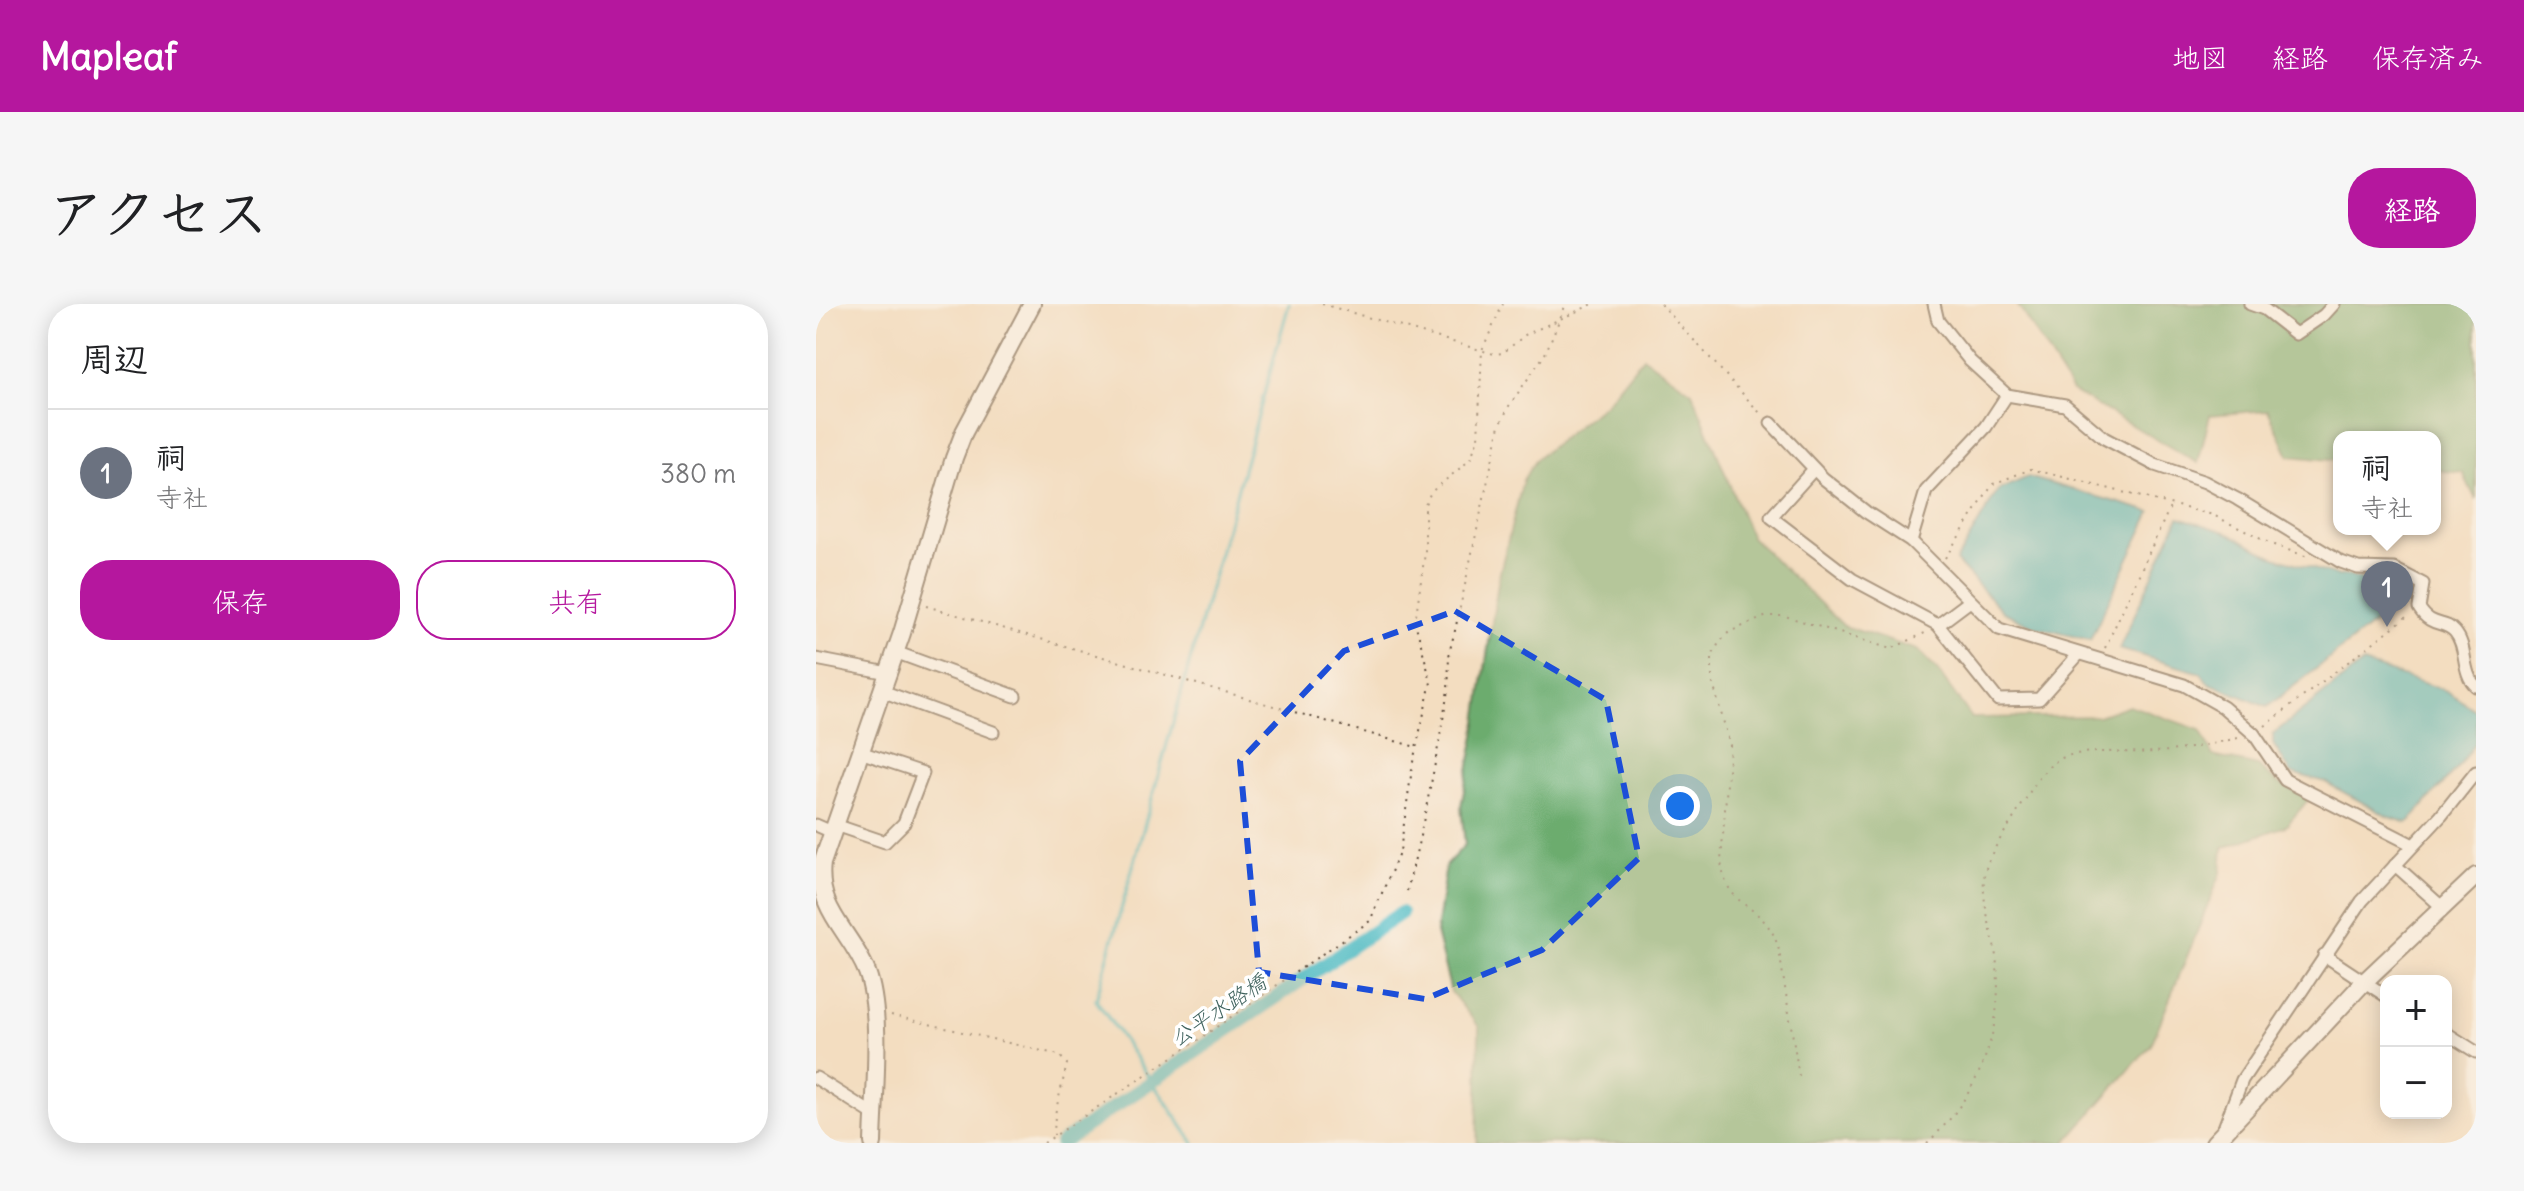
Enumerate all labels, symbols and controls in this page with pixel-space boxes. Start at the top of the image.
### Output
text: Mapleaf [40,33,177,80]
text: 地図 [2172,40,2228,76]
text: 経路 [2272,40,2328,76]
text: 保存済み [2372,40,2484,76]
button: 経路 [2348,168,2476,248]
text: アクセス [48,178,269,248]
text: 周辺 [80,337,148,380]
popup [2333,431,2441,535]
text: 祠 [156,438,186,476]
text: 祠 [2361,448,2391,486]
text: 1 [101,457,111,490]
text: 380 m [660,457,736,490]
text: 寺社 [156,481,208,514]
text: 寺社 [2361,491,2413,524]
button: 保存 [80,560,400,640]
button: 共有 [416,560,736,640]
pin: 1 [2361,561,2413,627]
your location [1660,786,1700,826]
water label: 公平水路橋 [1165,967,1273,1052]
map controls [2380,975,2452,1119]
button: + [2380,975,2452,1047]
button: − [2380,1047,2452,1119]

